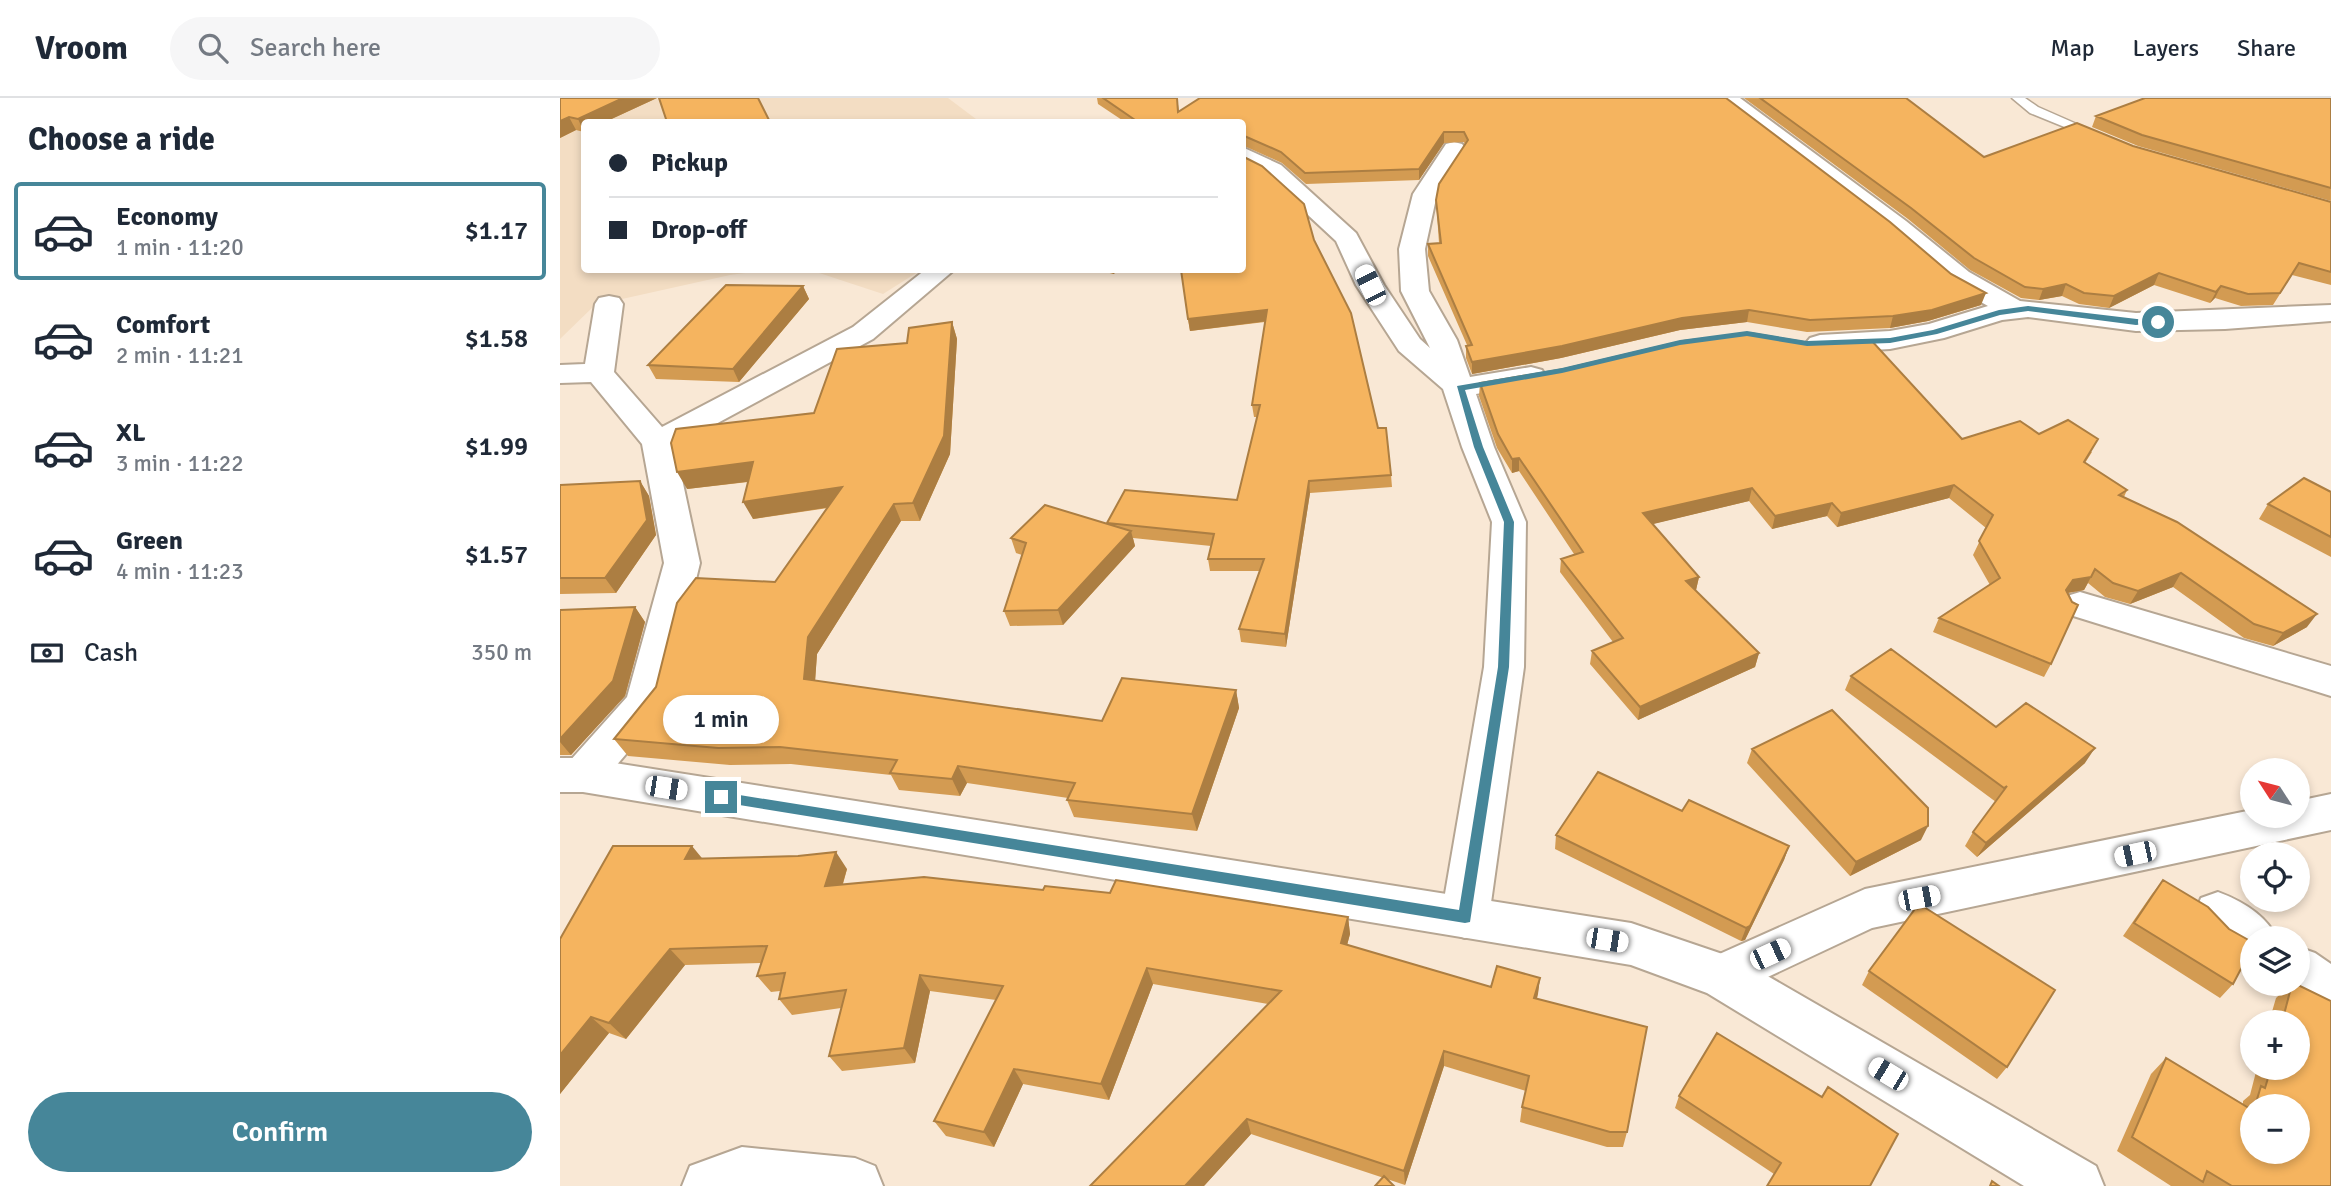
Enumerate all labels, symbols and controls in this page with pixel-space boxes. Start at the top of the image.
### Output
search box [170,17,660,80]
text: Vroom [35,28,128,69]
icon: search [194,29,232,67]
text: Search here [250,32,381,64]
text: Map [2050,33,2095,63]
text: Layers [2133,33,2199,63]
text: Share [2237,33,2296,63]
text: Choose a ride [28,120,215,159]
text: Pickup [651,147,728,179]
icon: car [32,200,95,263]
text: Economy [116,201,218,233]
text: Drop-off [651,214,747,246]
text: $1.17 [465,215,528,247]
text: 1 min · 11:20 [116,233,244,262]
car [1352,262,1389,308]
route start [2142,306,2174,338]
icon: car [32,308,95,371]
text: Comfort [116,309,210,341]
text: $1.58 [465,323,528,355]
text: 2 min · 11:21 [116,341,244,370]
icon: car [32,416,95,479]
text: XL [116,417,146,449]
text: $1.99 [465,431,528,463]
text: 3 min · 11:22 [116,449,244,478]
icon: car [32,524,95,587]
text: Green [116,525,183,557]
text: $1.57 [465,539,528,571]
text: 4 min · 11:23 [116,557,244,586]
icon: cash [28,634,66,672]
text: Cash [84,637,138,669]
text: 350 m [471,638,532,667]
callout: 1 min [663,696,779,744]
text: 1 min [693,705,749,734]
north arrow [2240,758,2310,828]
map controls [2240,758,2310,1164]
car [644,774,689,802]
route end [705,781,737,813]
car [2113,839,2158,869]
button: locate [2240,842,2310,912]
car [1897,884,1942,912]
car [1585,926,1630,954]
button: layers [2240,926,2310,996]
car [1747,936,1794,972]
button: + [2240,1010,2310,1080]
car [1865,1054,1912,1094]
button: Confirm [28,1092,532,1172]
button: − [2240,1094,2310,1164]

